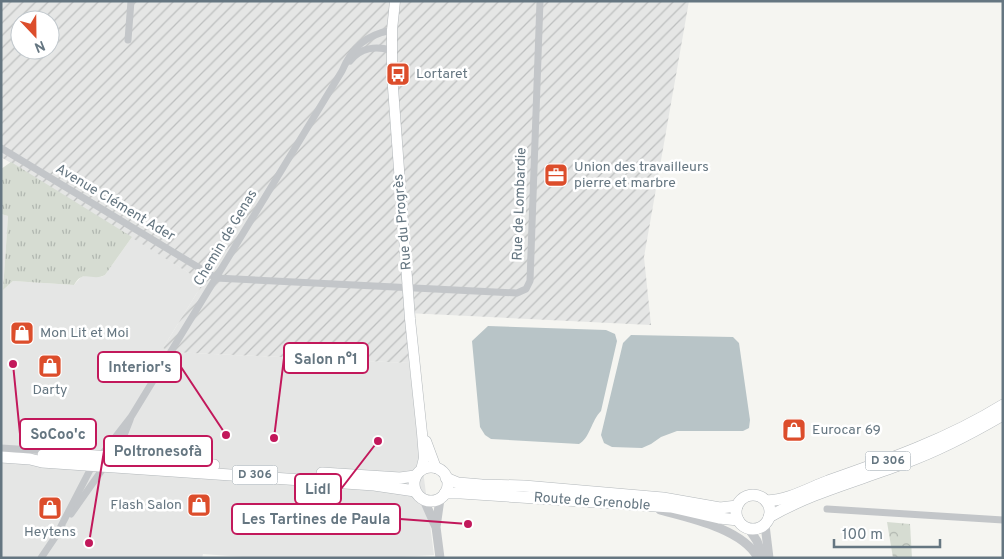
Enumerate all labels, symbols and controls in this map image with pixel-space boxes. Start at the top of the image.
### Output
north arrow [10,10,60,60]
text: N [31,36,47,55]
bus stop icon: Lortaret [385,61,411,87]
place label: Lortaret [416,66,468,83]
street label: Rue de Lombardie [510,147,530,261]
place label: Union des travailleurs pierre et marbre [574,159,709,192]
street label: Avenue Clément Ader [52,161,178,246]
office icon: Union des travailleurs pierre et marbre [543,162,569,188]
street label: Rue du Progrès [390,173,416,271]
street label: Chemin de Genas [191,187,261,289]
shop icon: Mon Lit et Moi [9,320,35,346]
place label: Mon Lit et Moi [40,325,129,342]
callout: Salon n°1 [284,343,368,373]
text: Salon n°1 [294,351,358,370]
callout: Interior's [98,352,181,382]
shop icon: Darty [37,353,63,379]
text: Interior's [108,359,172,378]
place label: Darty [33,382,67,399]
shop icon: Eurocar 69 [781,417,807,443]
callout: SoCoo'c [20,419,96,449]
place label: Eurocar 69 [812,422,881,439]
text: SoCoo'c [30,426,86,445]
callout: Poltronesofà [104,436,212,466]
text: Poltronesofà [114,443,202,462]
road number: D 306 [866,452,910,471]
road number: D 306 [232,466,278,484]
callout: Lidl [295,474,341,504]
text: Lidl [305,481,331,500]
street label: Route de Grenoble [533,489,651,515]
shop icon: Flash Salon [186,492,212,518]
shop icon: Heytens [37,495,63,521]
place label: Flash Salon [110,497,182,514]
callout: Les Tartines de Paula [232,504,400,534]
text: Les Tartines de Paula [242,511,390,530]
scale bar [834,516,940,548]
place label: Heytens [24,524,76,541]
text: 100 m [842,526,883,545]

